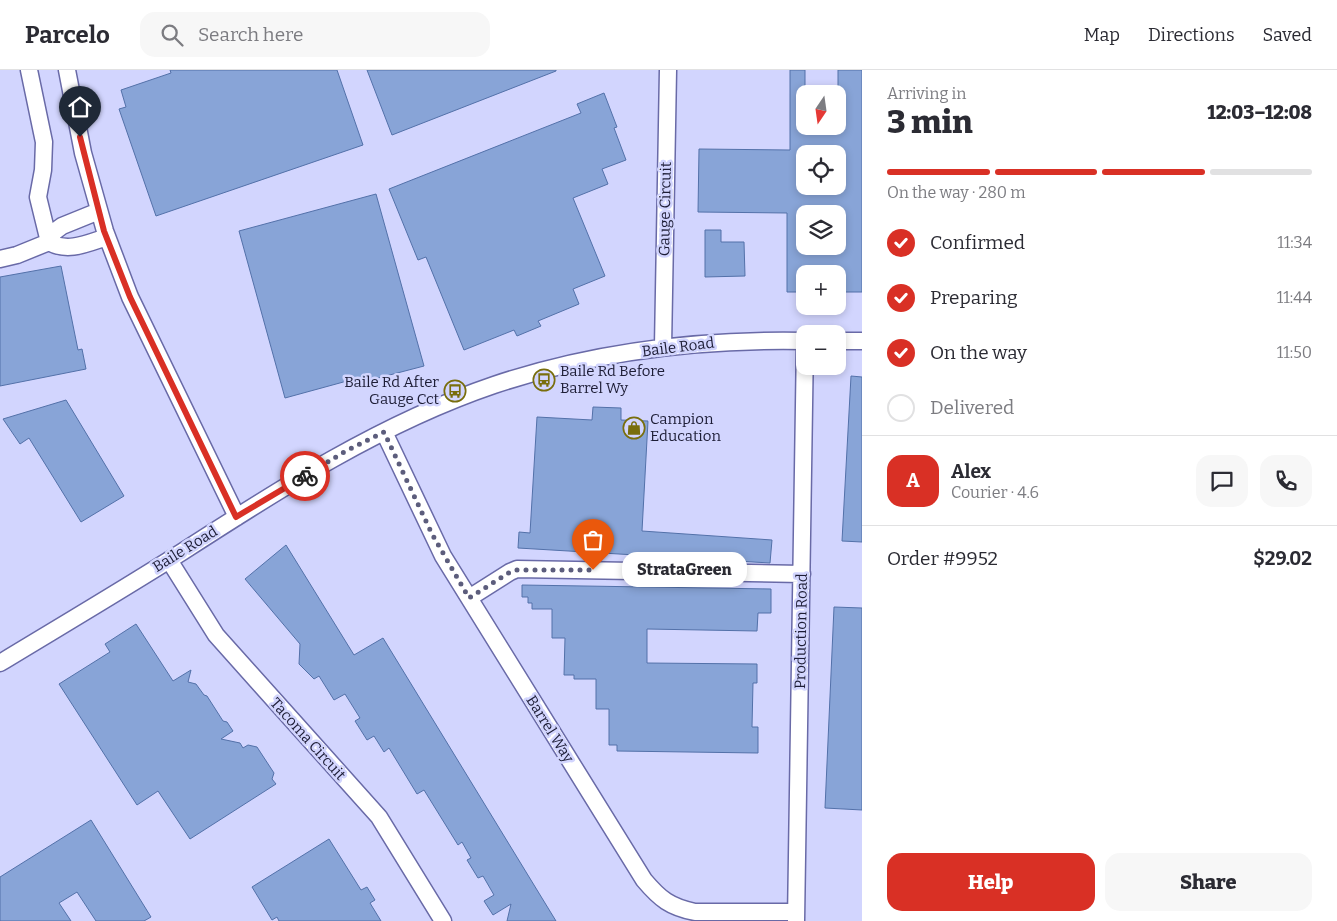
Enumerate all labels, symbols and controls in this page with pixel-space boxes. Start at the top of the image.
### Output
search box [140,12,490,57]
text: Parcelo [25,21,110,49]
icon: search [158,21,186,49]
text: Search here [198,23,303,46]
text: Map [1084,24,1120,46]
text: Directions [1148,24,1235,46]
text: Saved [1263,24,1312,46]
text: Arriving in [887,84,966,103]
north arrow [796,85,846,135]
map controls [796,85,846,375]
pin [59,86,101,137]
icon: home [66,93,94,121]
text: 12:03–12:08 [1207,101,1312,124]
text: 3 min [887,103,973,141]
button: locate [796,145,846,195]
street label: Gauge Circuit [655,161,675,256]
text: On the way · 280 m [887,183,1026,202]
button: layers [796,205,846,255]
icon: check [887,229,915,257]
text: Confirmed [930,231,1025,254]
text: 11:34 [1277,233,1312,252]
button: + [796,265,846,315]
icon: check [887,284,915,312]
text: Preparing [930,286,1018,309]
text: 11:44 [1277,288,1312,307]
button: − [796,325,846,375]
street label: Baile Road [641,334,715,360]
icon: check [887,339,915,367]
text: On the way [930,341,1027,364]
text: 11:50 [1277,343,1312,362]
place label: Baile Rd Before Barrel Wy [560,362,665,397]
bus stop icon: Baile Rd Before Barrel Wy [532,368,556,392]
place label: Baile Rd After Gauge Cct [344,373,440,408]
bus stop icon: Baile Rd After Gauge Cct [443,379,467,403]
text: Delivered [930,396,1014,419]
place label: Campion Education [650,410,721,445]
shop icon: Campion Education [622,416,646,440]
courier [280,451,330,501]
button: chat [1196,455,1248,507]
button: phone [1260,455,1312,507]
text: Alex [951,460,991,483]
icon: bike [291,462,319,490]
text: A [906,469,920,492]
text: Courier · 4.6 [951,483,1039,502]
pin [572,519,614,570]
street label: Baile Road [149,522,221,576]
icon: bag [579,526,607,554]
text: Order #9952 [887,547,998,570]
text: $29.02 [1253,547,1312,570]
callout: StrataGreen [623,552,748,588]
text: StrataGreen [637,560,732,579]
street label: Production Road [791,573,811,689]
street label: Barrel Way [522,692,578,766]
street label: Tacoma Circuit [266,694,350,784]
button: Help [887,853,1095,911]
button: Share [1105,853,1312,911]

